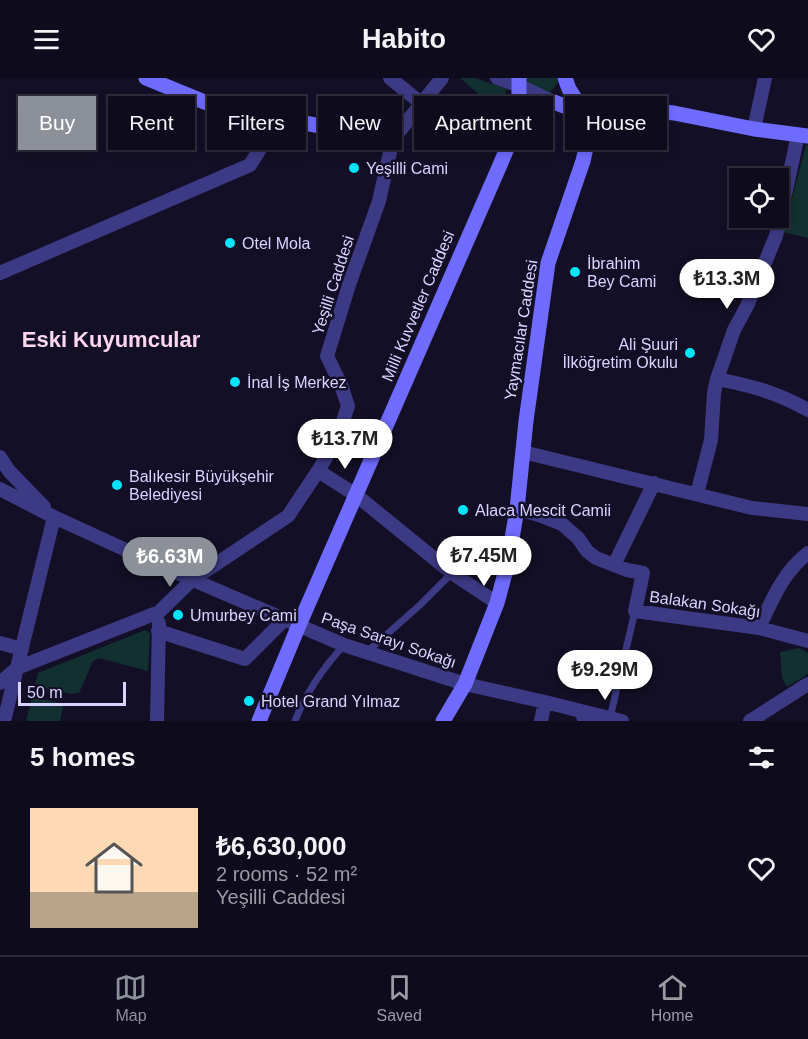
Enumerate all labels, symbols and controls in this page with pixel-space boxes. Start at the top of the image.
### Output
icon: menu [30,23,63,56]
icon: heart [745,23,778,56]
text: Habito [362,24,446,54]
chip: Buy [18,96,96,150]
chip: Rent [108,96,195,150]
chip: Filters [207,96,306,150]
chip: New [318,96,402,150]
chip: Apartment [414,96,553,150]
chip: House [565,96,667,150]
place label: Yeşilli Cami [366,160,448,177]
marker: Yeşilli Cami [347,161,361,175]
map controls [729,168,789,228]
button: locate [729,168,789,228]
street label: Milli Kuvvetler Caddesi [379,228,457,384]
street label: Yeşilli Caddesi [309,233,357,337]
place label: Otel Mola [242,235,311,252]
marker: Otel Mola [223,236,237,250]
place label: İbrahim Bey Cami [587,254,656,290]
street label: Yaymacılar Caddesi [501,259,541,401]
pin: ₺13.3M [678,259,776,310]
marker: İbrahim Bey Cami [568,265,582,279]
text: ₺13.3M [693,267,761,289]
district label: Eski Kuyumcular [22,327,201,352]
place label: Ali Şuuri İlköğretim Okulu [562,336,678,371]
marker: Ali Şuuri İlköğretim Okulu [683,346,697,360]
place label: İnal İş Merkez [247,373,347,391]
marker: İnal İş Merkez [228,375,242,389]
pin: ₺13.7M [296,419,394,470]
text: ₺13.7M [311,427,379,449]
place label: Balıkesir Büyükşehir Belediyesi [129,468,275,503]
marker: Balıkesir Büyükşehir Belediyesi [110,478,124,492]
place label: Alaca Mescit Camii [475,502,611,519]
marker: Alaca Mescit Camii [456,503,470,517]
pin: ₺7.45M [435,536,533,587]
pin: ₺6.63M [121,537,219,588]
text: ₺7.45M [450,544,518,566]
text: ₺6.63M [136,545,204,567]
street label: Balakan Sokağı [648,588,762,620]
place label: Umurbey Cami [190,607,297,624]
marker: Umurbey Cami [171,608,185,622]
street label: Paşa Sarayı Sokağı [319,609,459,671]
pin: ₺9.29M [556,650,654,701]
text: ₺9.29M [571,658,639,680]
scale bar [18,679,126,706]
text: 50 m [27,684,63,701]
place label: Hotel Grand Yılmaz [261,693,400,710]
marker: Hotel Grand Yılmaz [242,694,256,708]
icon: filters [745,741,778,774]
text: 5 homes [30,742,136,772]
text: ₺6,630,000 [216,831,347,861]
icon: home [78,832,150,904]
icon: heart [745,852,778,885]
text: 2 rooms · 52 m² [216,863,357,885]
text: Yeşilli Caddesi [216,886,345,908]
tab: Map [114,971,147,1025]
tab: Saved [376,971,422,1025]
tab: Home [651,971,693,1025]

